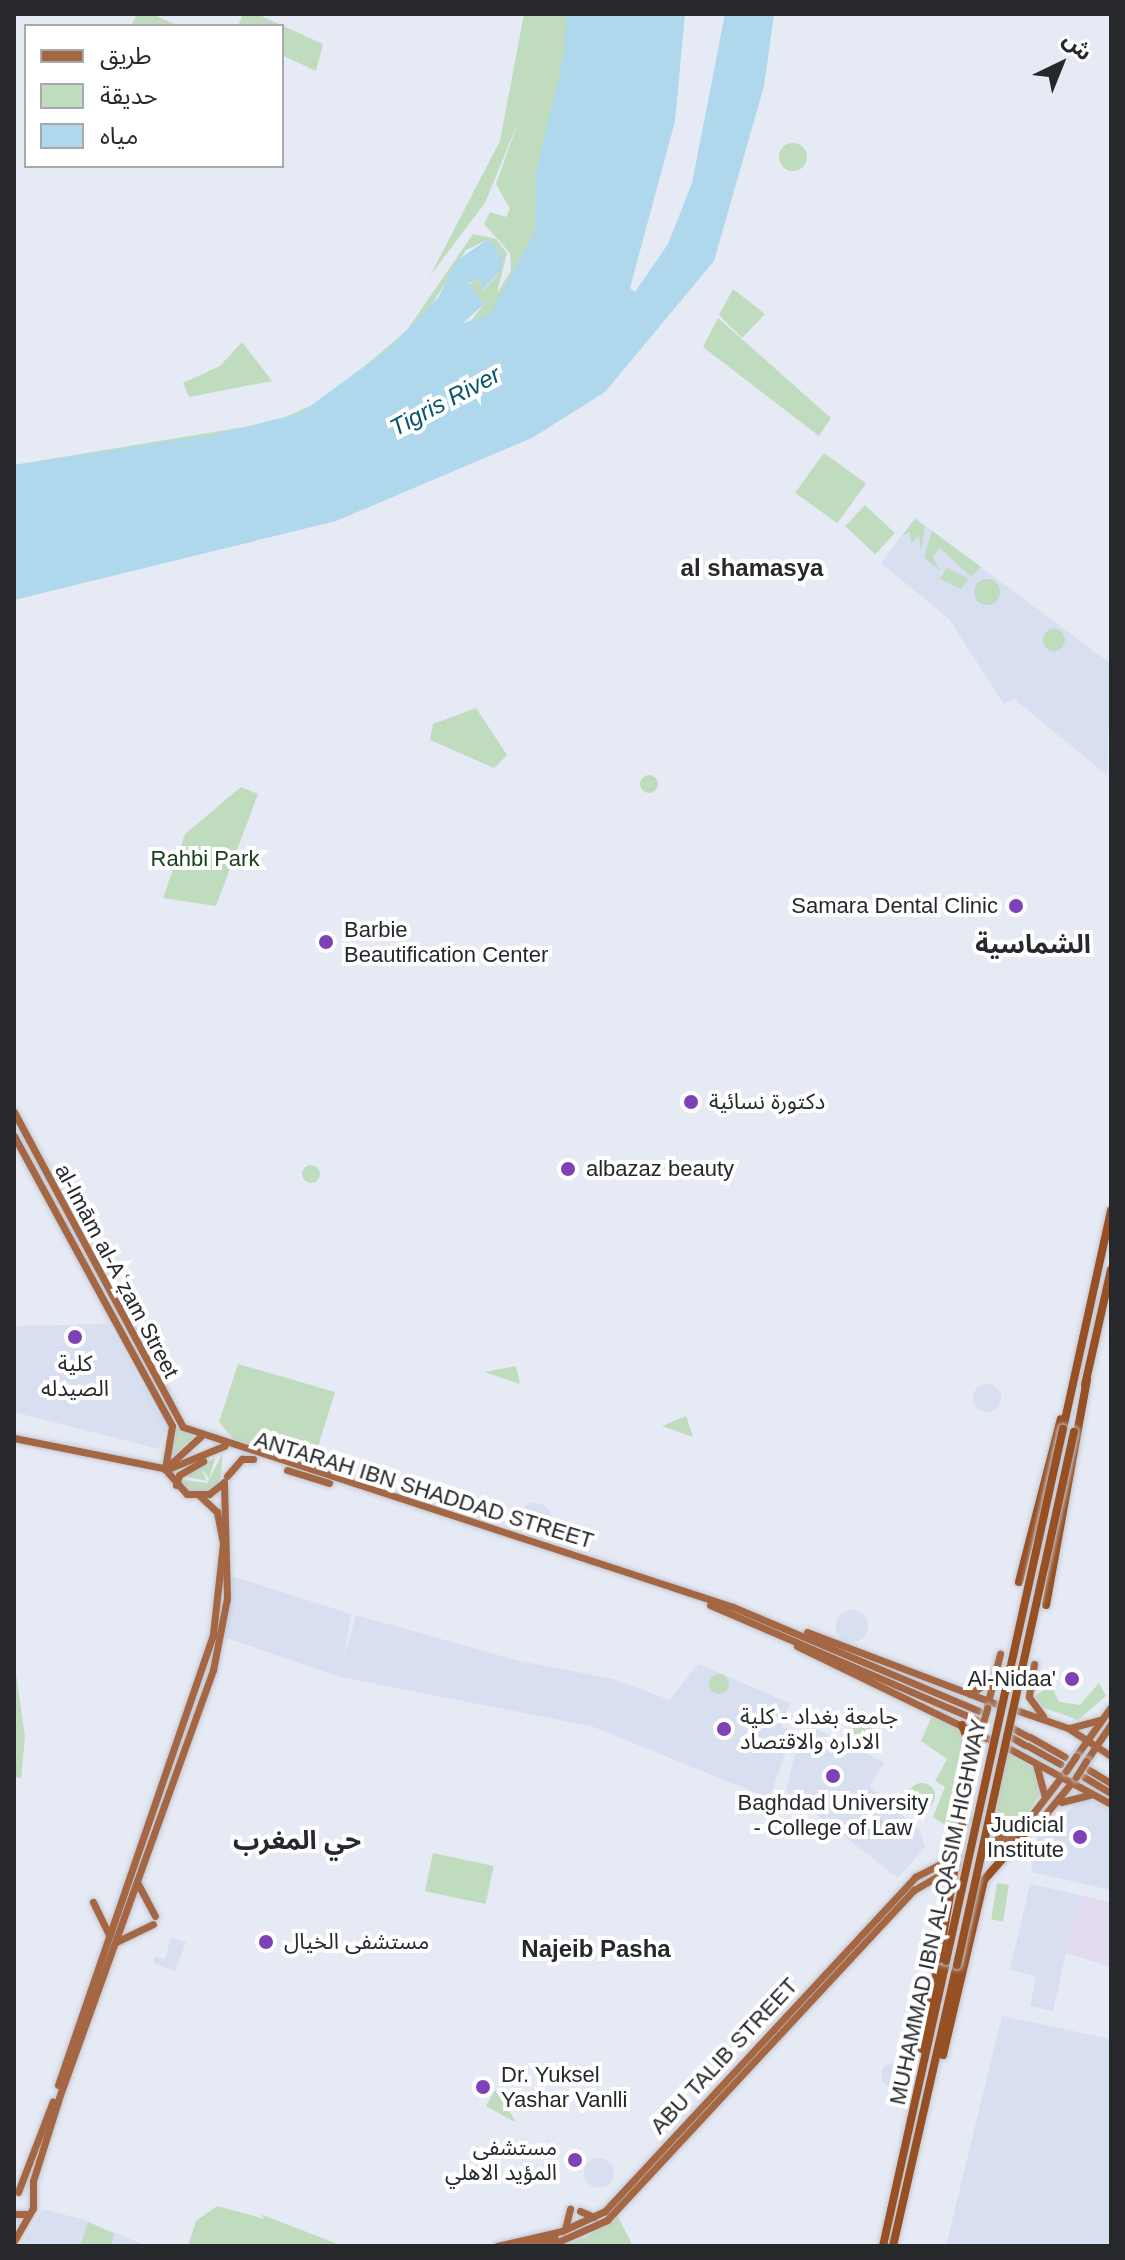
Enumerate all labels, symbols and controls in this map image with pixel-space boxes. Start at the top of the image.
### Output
legend [24,24,284,168]
north arrow [1021,24,1101,104]
text: ش [1058,27,1097,65]
text: طريق [100,42,152,69]
text: حديقة [100,82,158,109]
text: مياه [100,122,138,149]
water label: Tigris River [385,360,505,442]
district label: al shamasya [681,554,823,582]
park label: Rahbi Park [151,846,259,872]
place label: Samara Dental Clinic [791,893,998,919]
marker: Samara Dental Clinic [1005,895,1027,917]
place label: Barbie Beautification Center [344,916,548,968]
district label: الشماسية [975,929,1091,961]
marker: Barbie Beautification Center [315,931,337,953]
place label: دكتورة نسائية [709,1089,825,1115]
marker: دكتورة نسائية [680,1091,702,1113]
place label: albazaz beauty [586,1156,734,1182]
marker: albazaz beauty [557,1158,579,1180]
street label: al-Imām al-Aʿẓam Street [49,1160,185,1382]
marker: كلية الصيدله [66,1328,84,1346]
place label: كلية الصيدله [41,1350,109,1402]
street label: ANTARAH IBN SHADDAD STREET [251,1426,597,1554]
place label: Al-Nidaa' [967,1666,1056,1692]
marker: Al-Nidaa' [1063,1670,1081,1688]
place label: جامعة بغداد - كلية الاداره والاقتصاد [740,1703,898,1754]
street label: MUHAMMAD IBN AL-QASIM HIGHWAY [884,1716,992,2108]
marker: جامعة بغداد - كلية الاداره والاقتصاد [715,1720,733,1738]
marker: Baghdad University - College of Law [824,1767,842,1785]
place label: Baghdad University - College of Law [738,1789,928,1840]
place label: Judicial Institute [987,1811,1064,1862]
district label: حي المغرب [233,1825,361,1857]
marker: Judicial Institute [1071,1828,1089,1846]
place label: مستشفى الخيال [284,1929,429,1955]
marker: مستشفى الخيال [255,1931,277,1953]
district label: Najeib Pasha [521,1935,671,1963]
street label: ABU TALIB STREET [645,1972,803,2140]
place label: Dr. Yuksel Yashar Vanlli [501,2061,627,2112]
marker: Dr. Yuksel Yashar Vanlli [472,2076,494,2098]
place label: مستشفى المؤيد الاهلي [445,2134,557,2186]
marker: مستشفى المؤيد الاهلي [564,2149,586,2171]

